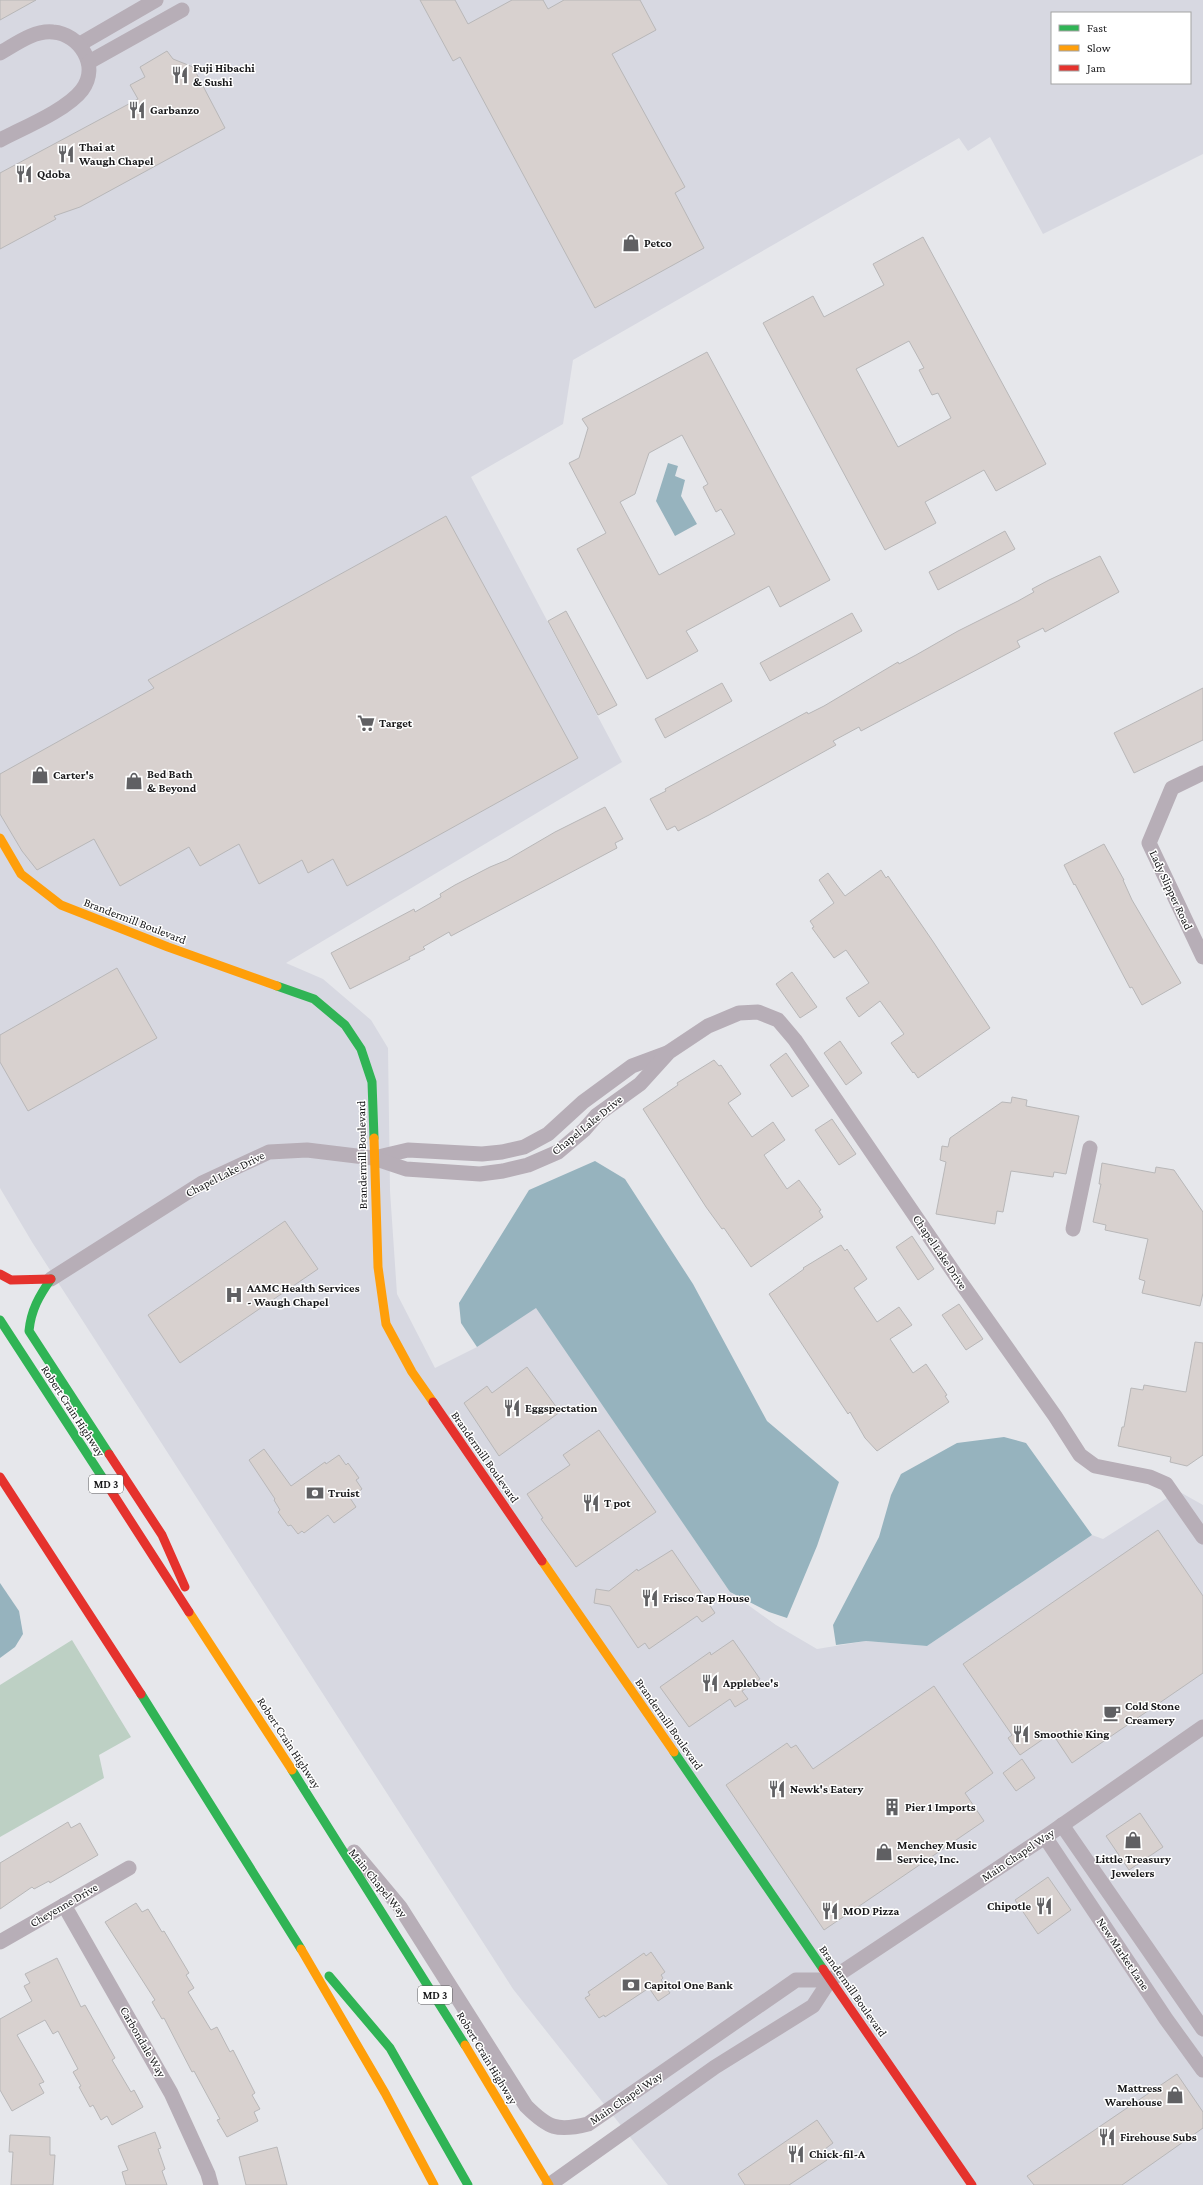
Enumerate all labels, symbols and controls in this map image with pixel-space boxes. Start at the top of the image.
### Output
legend [1051,12,1191,84]
text: Fast [1087,21,1108,35]
text: Slow [1087,41,1111,55]
place label: Fuji Hibachi & Sushi [193,61,255,89]
text: Jam [1086,61,1106,75]
restaurant icon: Fuji Hibachi & Sushi [170,65,190,85]
restaurant icon: Garbanzo [127,100,147,120]
place label: Garbanzo [150,103,199,117]
place label: Thai at Waugh Chapel [78,140,154,168]
restaurant icon: Thai at Waugh Chapel [56,144,76,164]
restaurant icon: Qdoba [14,164,34,184]
place label: Qdoba [37,167,71,181]
shop icon: Petco [621,233,641,253]
place label: Petco [644,236,672,250]
supermarket icon: Target [356,713,376,733]
place label: Target [379,716,413,730]
shop icon: Carter's [30,765,50,785]
place label: Bed Bath & Beyond [147,767,197,795]
place label: Carter's [53,768,94,782]
shop icon: Bed Bath & Beyond [124,771,144,791]
street label: Lady Slipper Road [1146,848,1196,933]
street label: Brandermill Boulevard [82,895,189,947]
street label: Chapel Lake Drive [549,1092,625,1158]
street label: Brandermill Boulevard [354,1100,370,1209]
street label: Chapel Lake Drive [183,1148,267,1200]
street label: Chapel Lake Drive [910,1212,970,1292]
place label: AAMC Health Services - Waugh Chapel [246,1281,360,1309]
hospital icon: AAMC Health Services - Waugh Chapel [224,1285,244,1305]
street label: Robert Crain Highway [38,1363,108,1460]
restaurant icon: Eggspectation [502,1398,522,1418]
place label: Eggspectation [525,1401,597,1415]
street label: Brandermill Boulevard [448,1409,522,1506]
road number: MD 3 [89,1475,123,1493]
bank icon: Truist [305,1483,325,1503]
place label: Truist [328,1486,360,1500]
restaurant icon: T pot [581,1493,601,1513]
place label: T pot [604,1496,631,1510]
restaurant icon: Frisco Tap House [640,1588,660,1608]
place label: Frisco Tap House [663,1591,750,1605]
restaurant icon: Applebee's [700,1673,720,1693]
street label: Brandermill Boulevard [632,1676,706,1773]
place label: Applebee's [722,1676,778,1690]
street label: Robert Crain Highway [254,1695,324,1792]
place label: Cold Stone Creamery [1125,1699,1180,1727]
cafe icon: Cold Stone Creamery [1102,1703,1122,1723]
restaurant icon: Smoothie King [1011,1724,1031,1744]
place label: Smoothie King [1034,1727,1109,1741]
restaurant icon: Newk's Eatery [767,1779,787,1799]
place label: Newk's Eatery [790,1782,863,1796]
building icon: Pier 1 Imports [882,1797,902,1817]
place label: Pier 1 Imports [905,1800,976,1814]
street label: Main Chapel Way [979,1825,1057,1885]
shop icon: Little Treasury Jewelers [1123,1830,1143,1850]
place label: Menchey Music Service, Inc. [897,1838,977,1866]
shop icon: Menchey Music Service, Inc. [874,1842,894,1862]
street label: Main Chapel Way [346,1846,410,1921]
place label: Little Treasury Jewelers [1095,1852,1171,1880]
street label: Cheyenne Drive [28,1880,100,1930]
restaurant icon: Chipotle [1034,1896,1054,1916]
place label: Chipotle [987,1899,1031,1913]
restaurant icon: MOD Pizza [820,1901,840,1921]
place label: MOD Pizza [843,1904,899,1918]
street label: New Market Lane [1094,1915,1152,1993]
street label: Brandermill Boulevard [816,1943,890,2040]
bank icon: Capitol One Bank [621,1975,641,1995]
place label: Capitol One Bank [644,1978,733,1992]
road number: MD 3 [418,1986,452,2004]
street label: Carbondale Way [117,2004,169,2080]
street label: Robert Crain Highway [454,2009,521,2107]
street label: Main Chapel Way [587,2068,665,2128]
place label: Mattress Warehouse [1104,2081,1162,2109]
shop icon: Mattress Warehouse [1165,2085,1185,2105]
restaurant icon: Firehouse Subs [1097,2127,1117,2147]
place label: Firehouse Subs [1120,2130,1197,2144]
restaurant icon: Chick-fil-A [786,2144,806,2164]
place label: Chick-fil-A [809,2147,866,2161]

